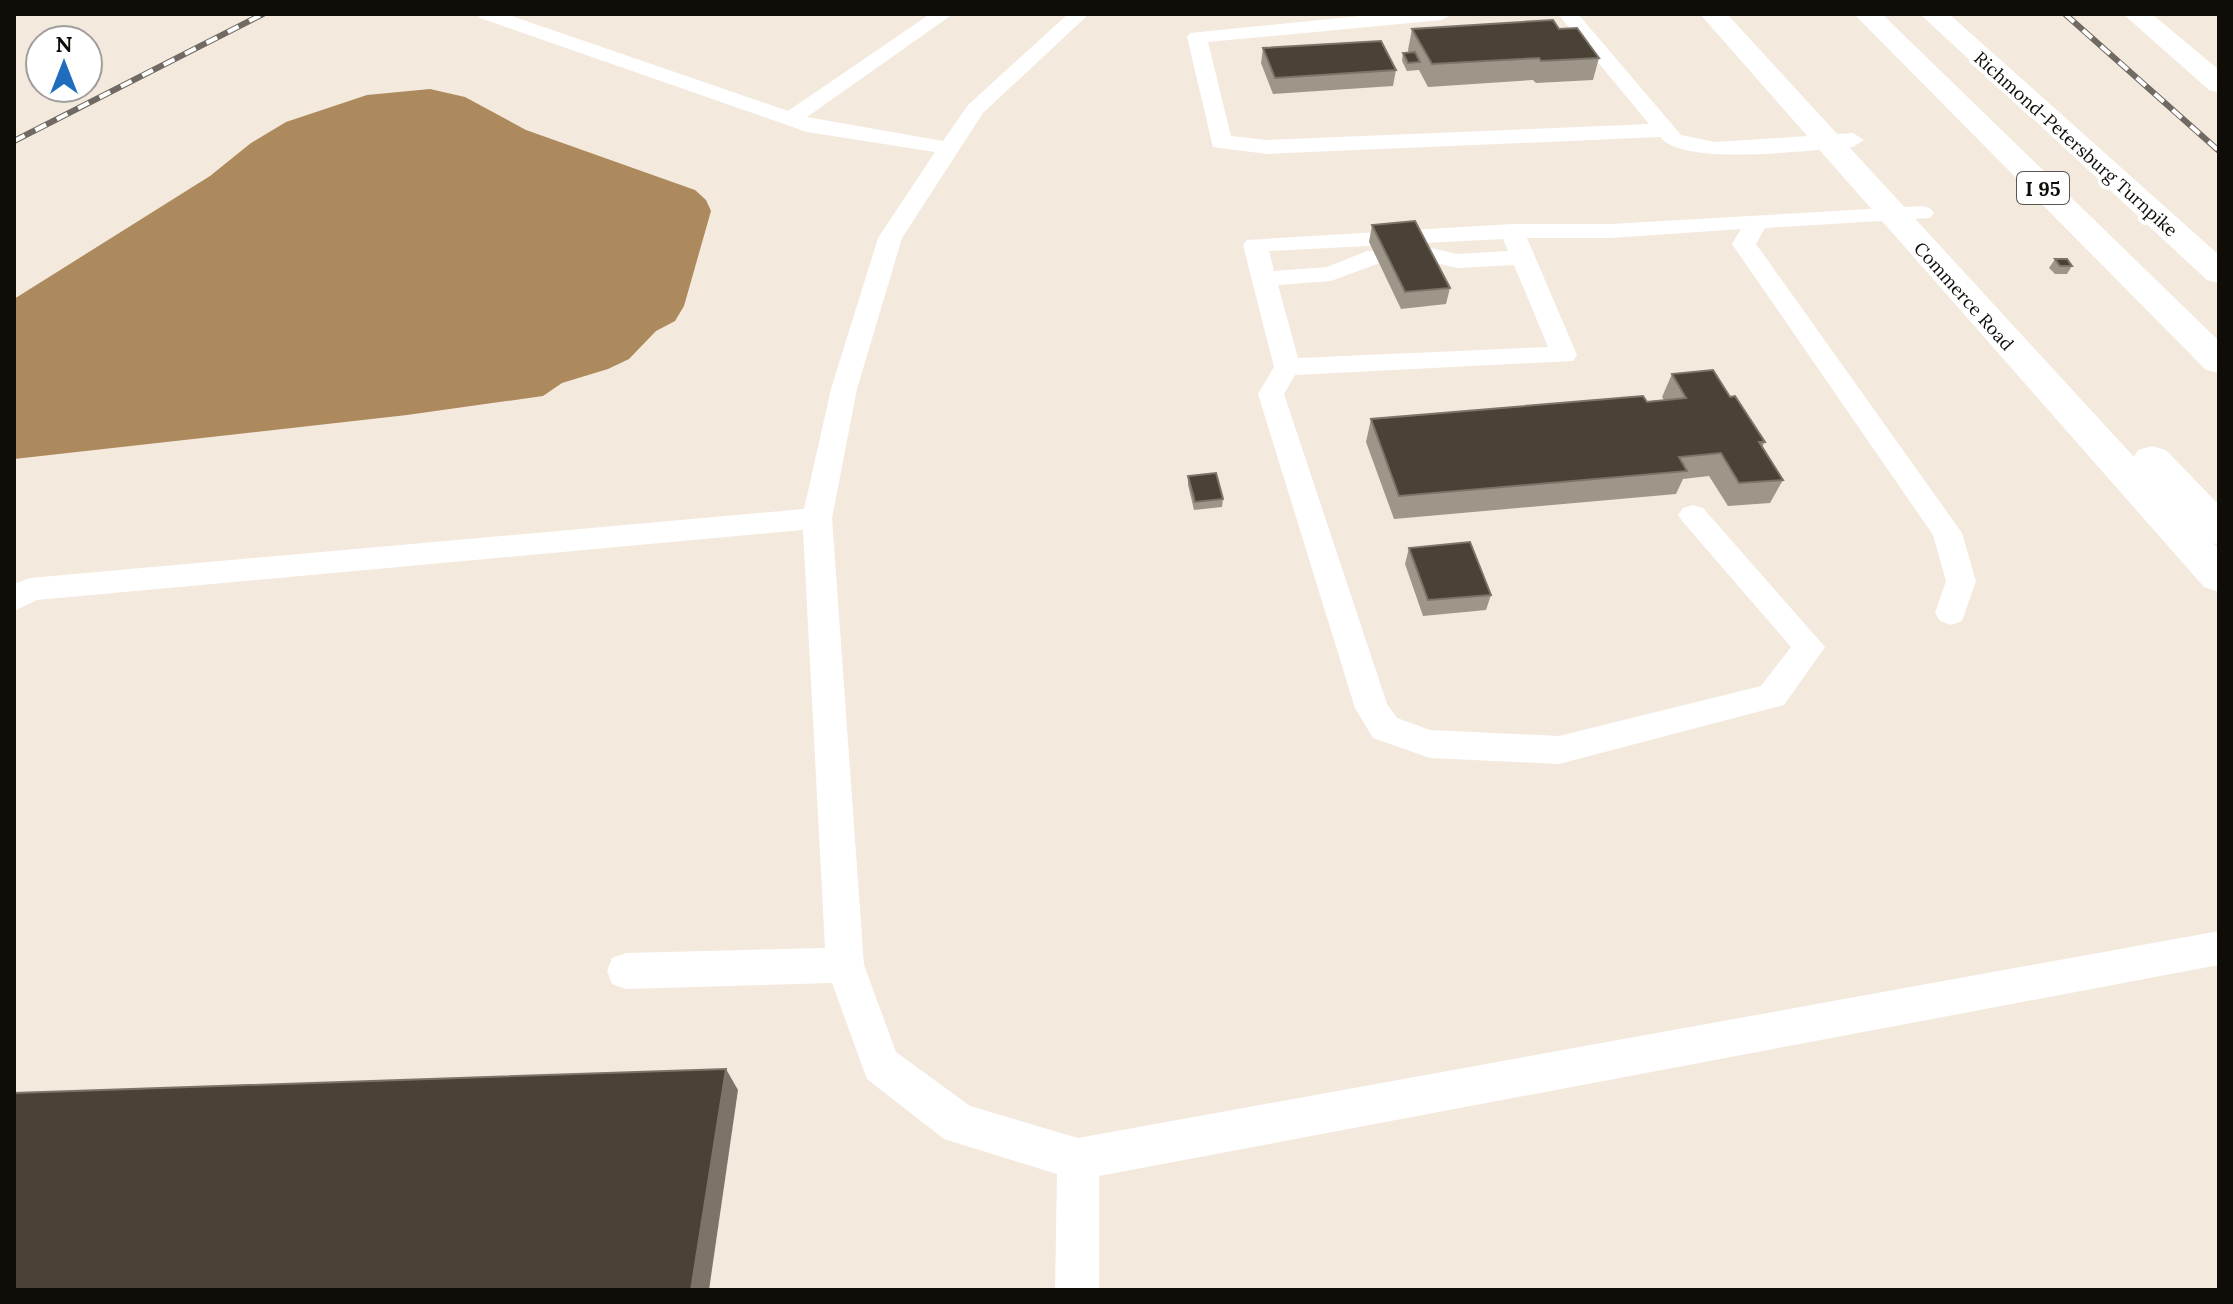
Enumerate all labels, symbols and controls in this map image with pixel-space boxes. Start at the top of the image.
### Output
north arrow [24,24,104,104]
text: N [55,30,73,58]
street label: Richmond-Petersburg Turnpike [1969,46,2183,242]
road number: I 95 [2017,172,2069,204]
street label: Commerce Road [1909,237,2019,355]

